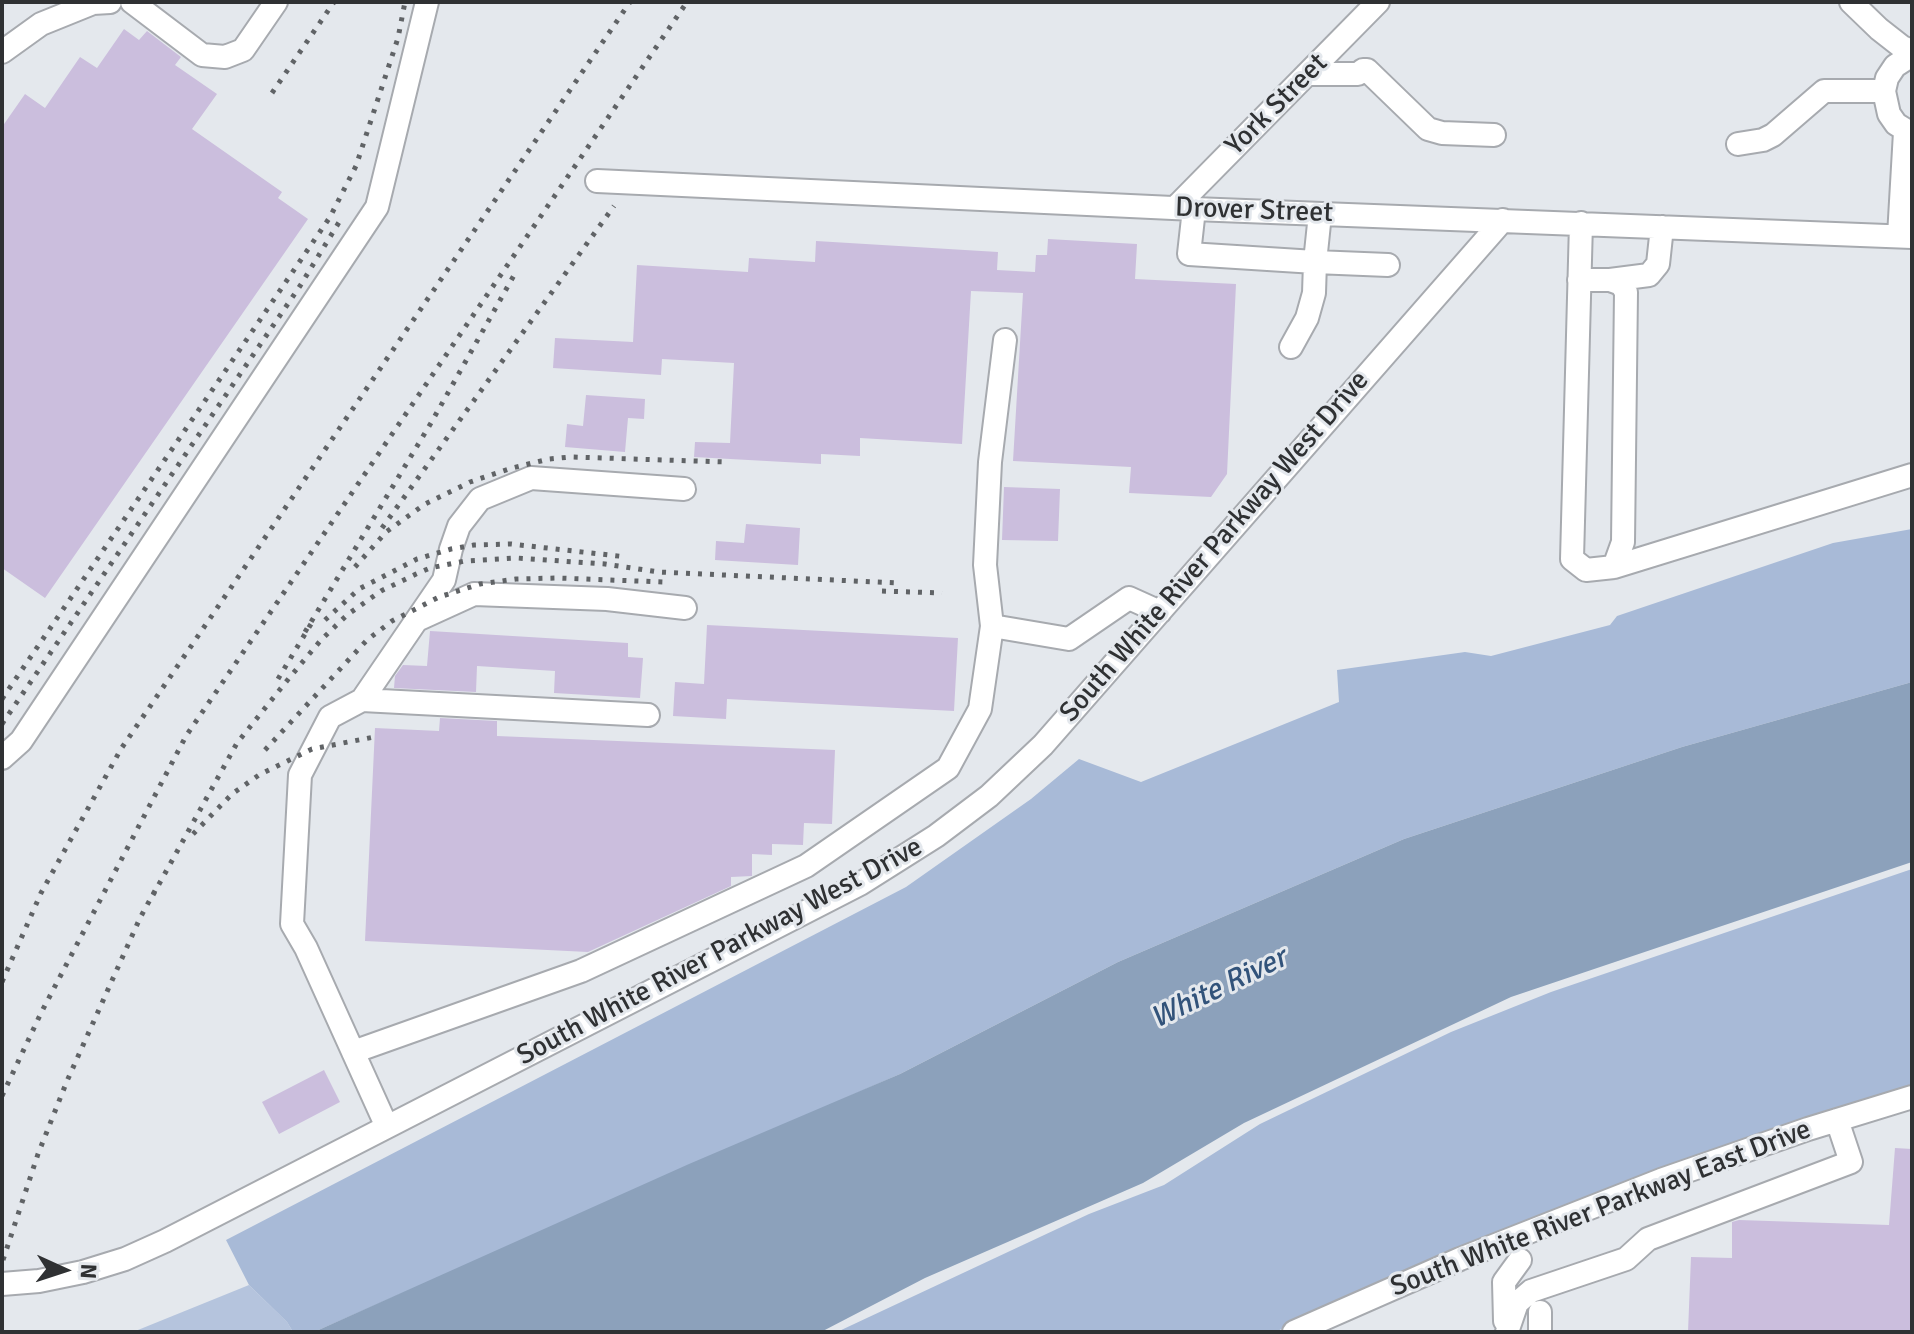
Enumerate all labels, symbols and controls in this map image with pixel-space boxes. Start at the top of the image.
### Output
street label: York Street [1219,47,1335,163]
street label: Drover Street [1174,191,1334,231]
street label: South White River Parkway West Drive [1053,365,1377,729]
street label: South White River Parkway West Drive [512,831,928,1073]
water label: White River [1145,941,1293,1037]
street label: South White River Parkway East Drive [1386,1113,1816,1305]
north arrow [24,1230,104,1310]
text: N [75,1263,102,1280]

